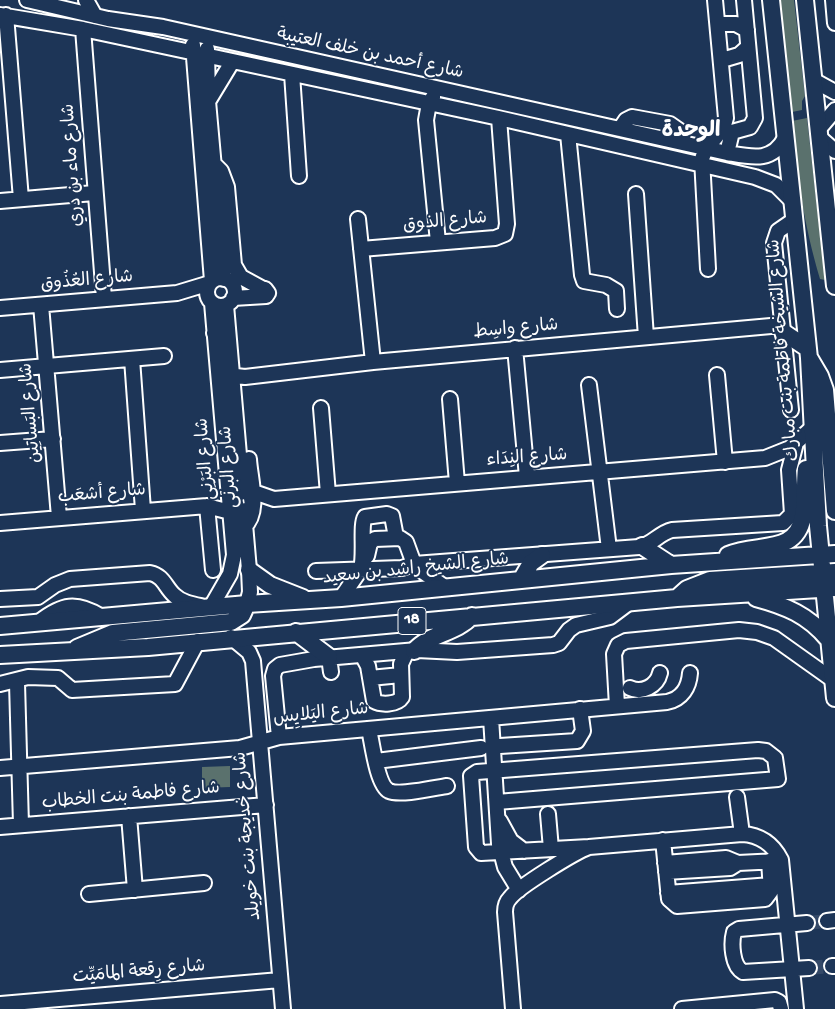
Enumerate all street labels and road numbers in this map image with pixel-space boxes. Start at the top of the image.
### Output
street label: شارع أحمد بن خلف العتيبة [275,25,465,85]
street label: شارع ماء بن دري [59,103,89,227]
street label: شارع الذوق [402,209,488,237]
street label: شارع الشيخة فاطمة بنت مبارك [765,238,805,462]
street label: شارع العُذُوق [40,267,134,297]
street label: شارع واسِط [473,316,559,344]
street label: شارع البَساتِين [17,362,47,464]
street label: شارع البَرْنِي [193,417,221,501]
street label: شارع البرني [216,425,244,509]
street label: شارع النِدَاء [486,445,568,473]
street label: شارع أشعَب [57,480,147,510]
street label: شارع الشيخ راشد بن سعيد [322,549,510,591]
road number: 18 [398,608,426,634]
street label: شارع اليَلايِس [272,699,370,731]
street label: شارع خديجة بنت خويلد [231,751,267,921]
street label: شارع فاطمة بنت الخطاب [41,778,221,816]
street label: شارع رِقعة المامَيِّت [72,956,206,990]

